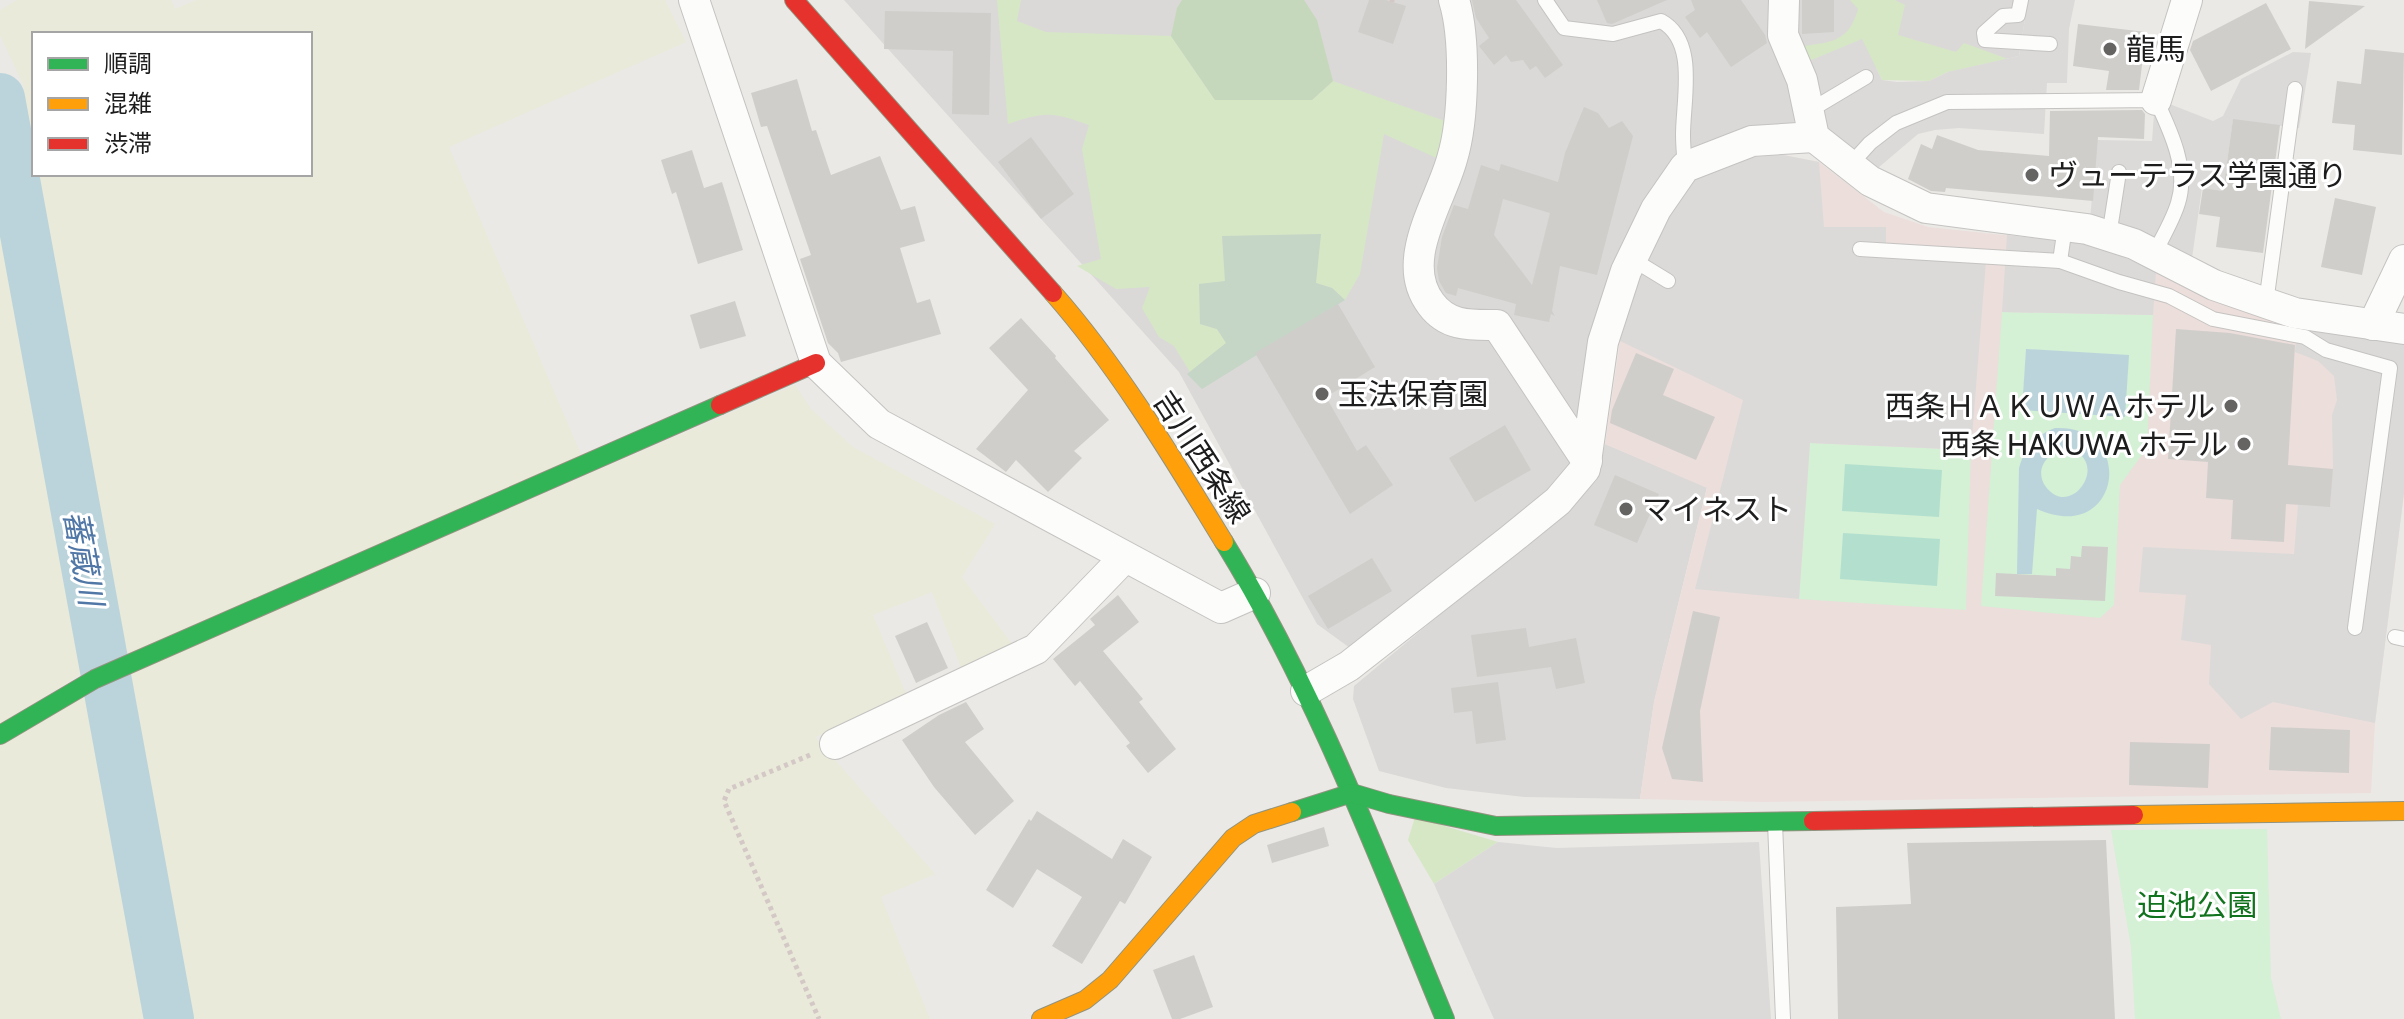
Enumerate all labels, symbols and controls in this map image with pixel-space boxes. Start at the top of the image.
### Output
place label: 龍馬 [2126,31,2186,68]
legend [32,32,312,176]
marker: 龍馬 [2101,40,2119,58]
text: 順調 [104,49,152,78]
text: 混雑 [104,89,152,118]
text: 渋滞 [104,129,152,158]
place label: ヴューテラス学園通り [2048,157,2347,194]
marker: ヴューテラス学園通り [2023,166,2041,184]
place label: 玉法保育園 [1338,376,1488,413]
street label: 吉川西条線 [1146,384,1258,530]
marker: 玉法保育園 [1313,385,1331,403]
place label: 西条ＨＡＫＵＷＡホテル [1885,388,2215,425]
marker: 西条ＨＡＫＵＷＡホテル [2222,397,2240,415]
place label: 西条 HAKUWA ホテル [1940,426,2228,463]
marker: 西条 HAKUWA ホテル [2235,435,2253,453]
place label: マイネスト [1642,491,1792,528]
marker: マイネスト [1617,500,1635,518]
water label: 蕃蔵川 [56,507,112,612]
park label: 迫池公園 [2137,887,2257,924]

